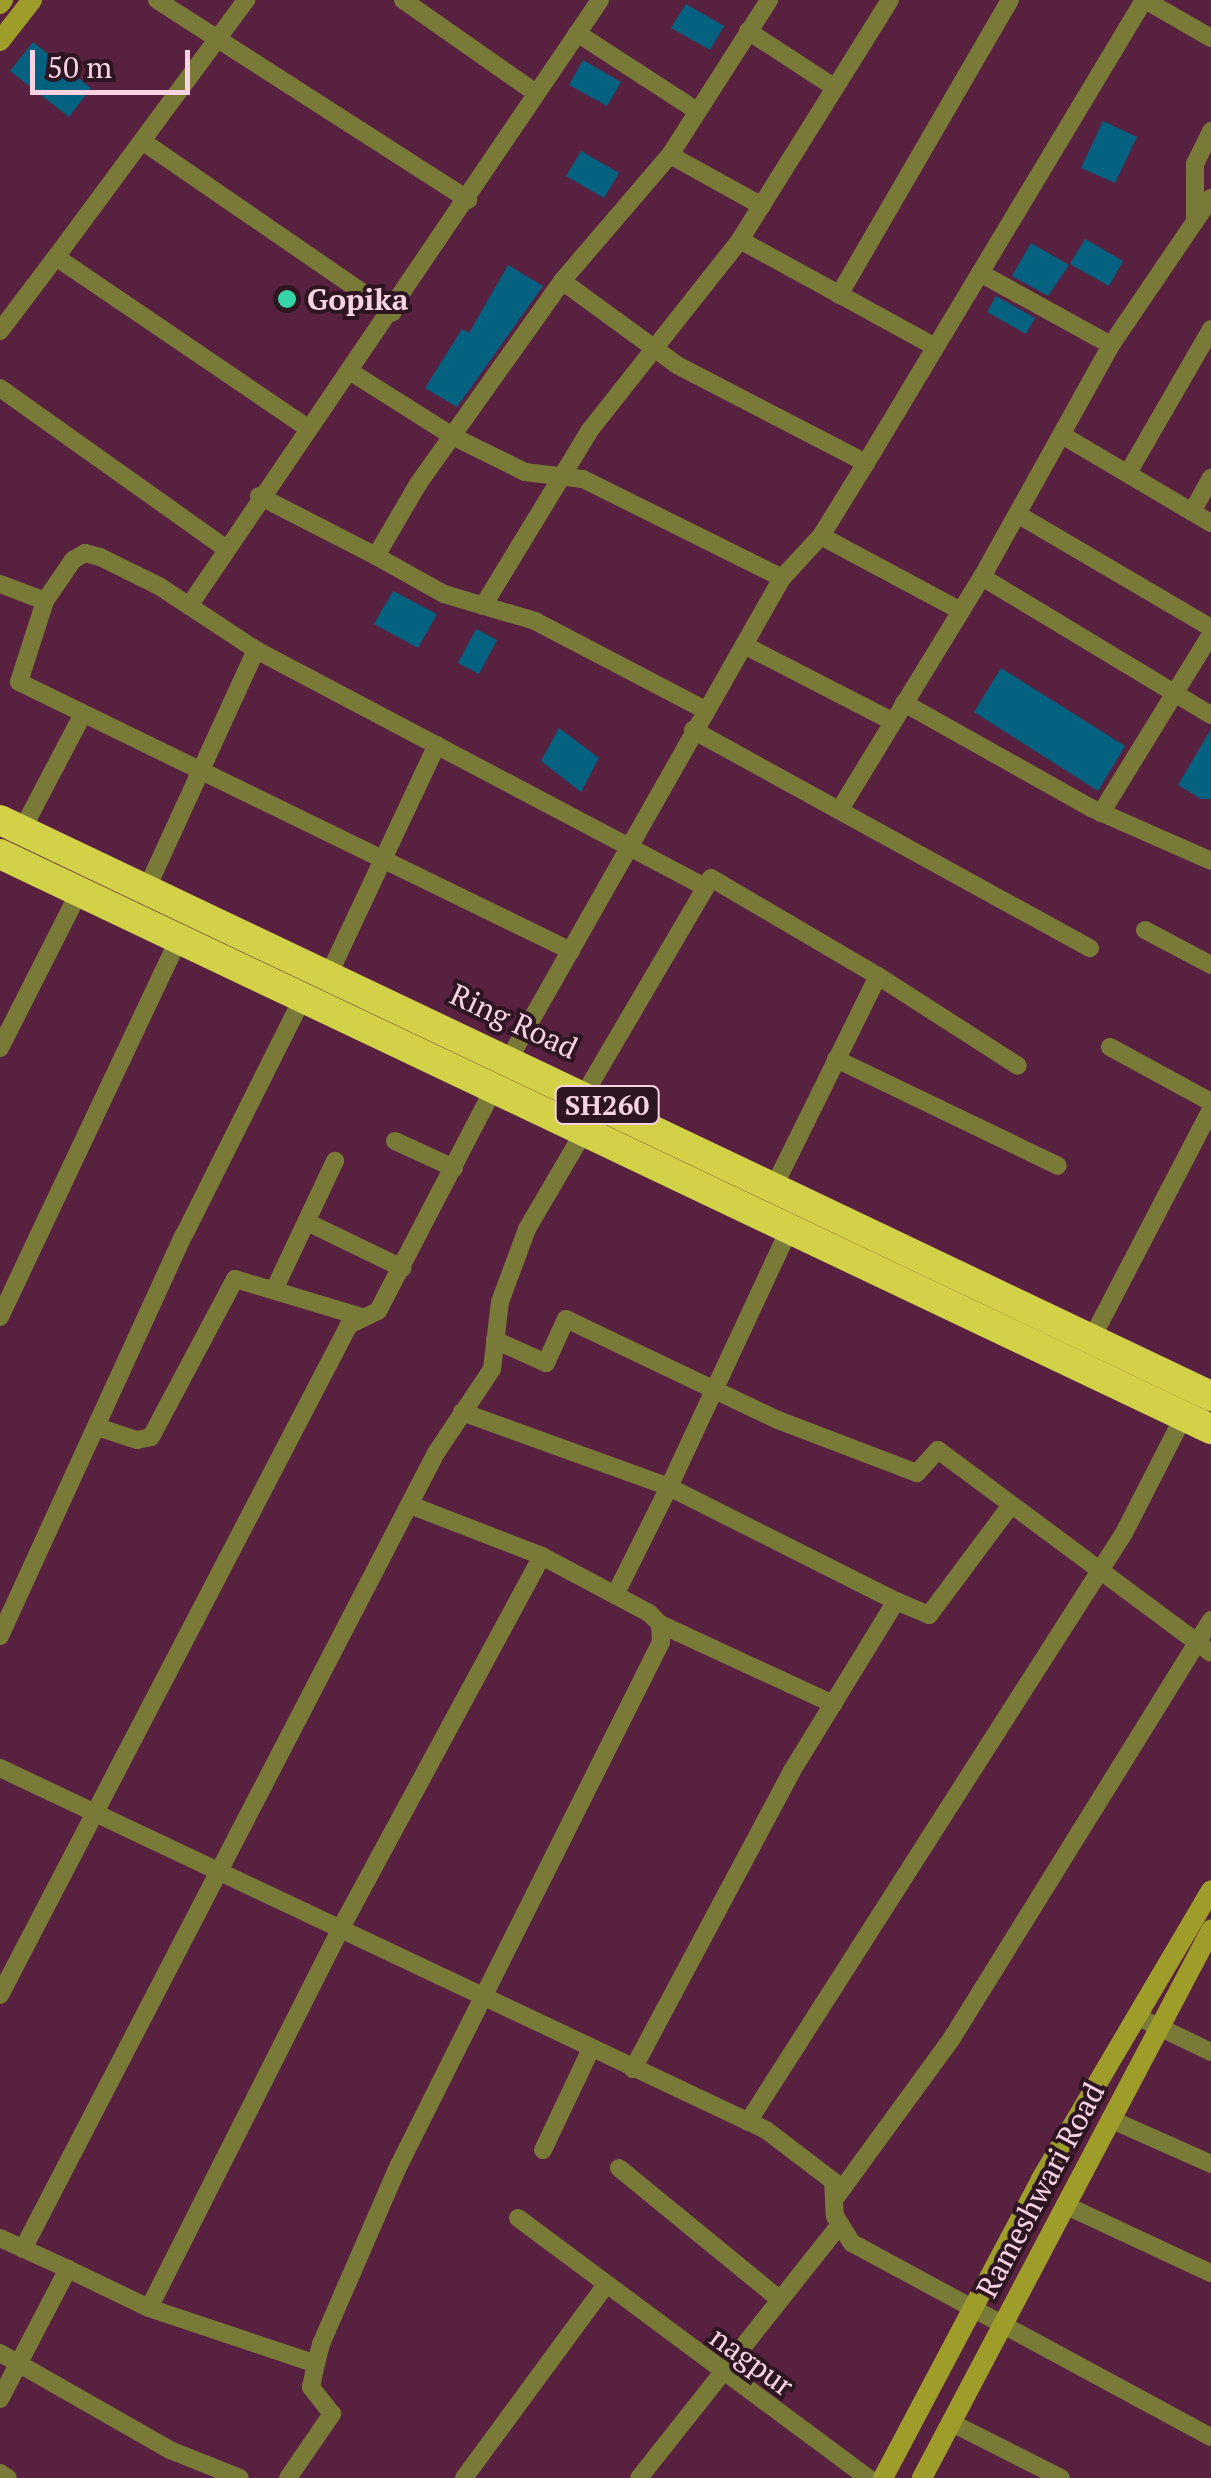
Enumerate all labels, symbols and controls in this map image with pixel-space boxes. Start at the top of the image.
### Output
scale bar [35,30,195,92]
text: 50 m [47,47,112,87]
place label: Gopika [307,281,409,317]
marker: Gopika [276,288,298,310]
street label: Ring Road [445,976,583,1066]
road number: SH260 [554,1082,660,1128]
street label: Rameshwari Road [968,2077,1112,2303]
street label: nagpur [703,2319,801,2403]

